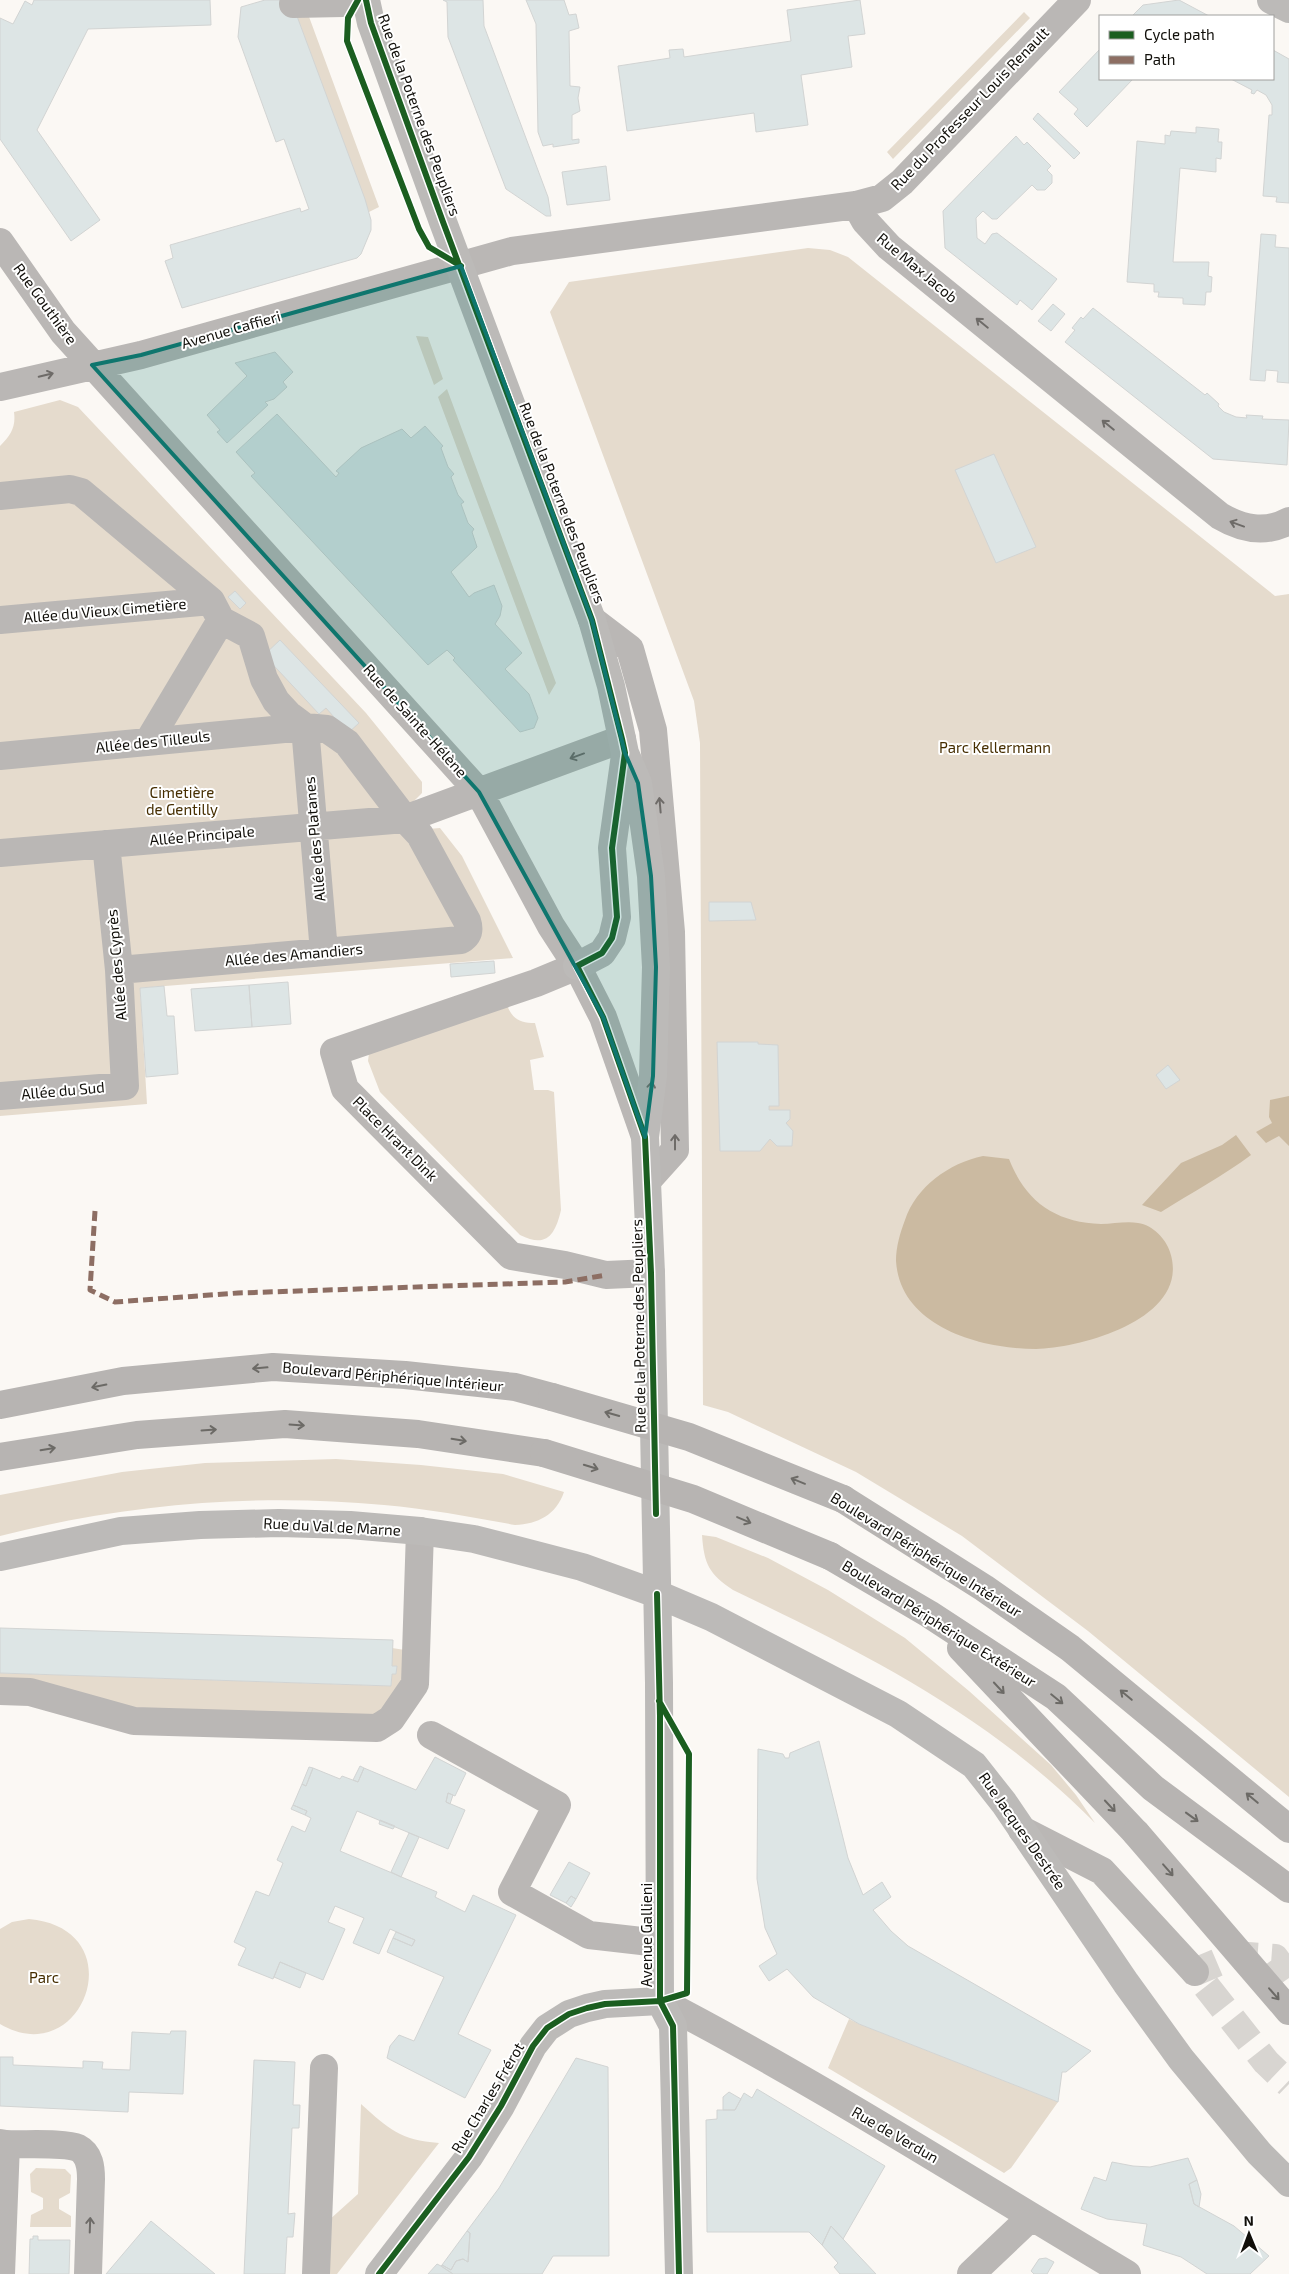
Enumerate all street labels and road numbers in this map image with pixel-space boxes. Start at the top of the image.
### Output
street label: Rue de la Poterne des Peupliers [375,11,465,218]
street label: Rue du Professeur Louis Renault [887,23,1052,194]
street label: Rue Max Jacob [874,228,961,306]
street label: Rue Gouthière [10,259,81,347]
street label: Avenue Caffieri [179,306,282,352]
street label: Rue de la Poterne des Peupliers [516,400,610,606]
street label: Allée du Vieux Cimetière [23,594,187,626]
street label: Rue de Sainte-Hélène [360,660,471,781]
street label: Allée des Tilleuls [95,726,211,756]
street label: Allée des Platanes [300,776,328,902]
street label: Allée Principale [149,821,255,849]
street label: Allée des Cyprès [102,909,130,1022]
street label: Allée des Amandiers [224,939,364,969]
street label: Allée du Sud [20,1077,105,1103]
street label: Place Hrant Dink [350,1092,442,1185]
street label: Rue de la Poterne des Peupliers [627,1219,649,1433]
street label: Boulevard Périphérique Intérieur [282,1357,504,1395]
street label: Boulevard Périphérique Intérieur [828,1488,1025,1621]
street label: Rue du Val de Marne [263,1513,401,1539]
street label: Boulevard Périphérique Extérieur [839,1556,1040,1691]
street label: Rue Jacques Destrée [976,1768,1070,1892]
street label: Avenue Gallieni [637,1883,655,1987]
street label: Rue Charles Frérot [447,2039,527,2156]
street label: Rue de Verdun [849,2102,942,2166]

